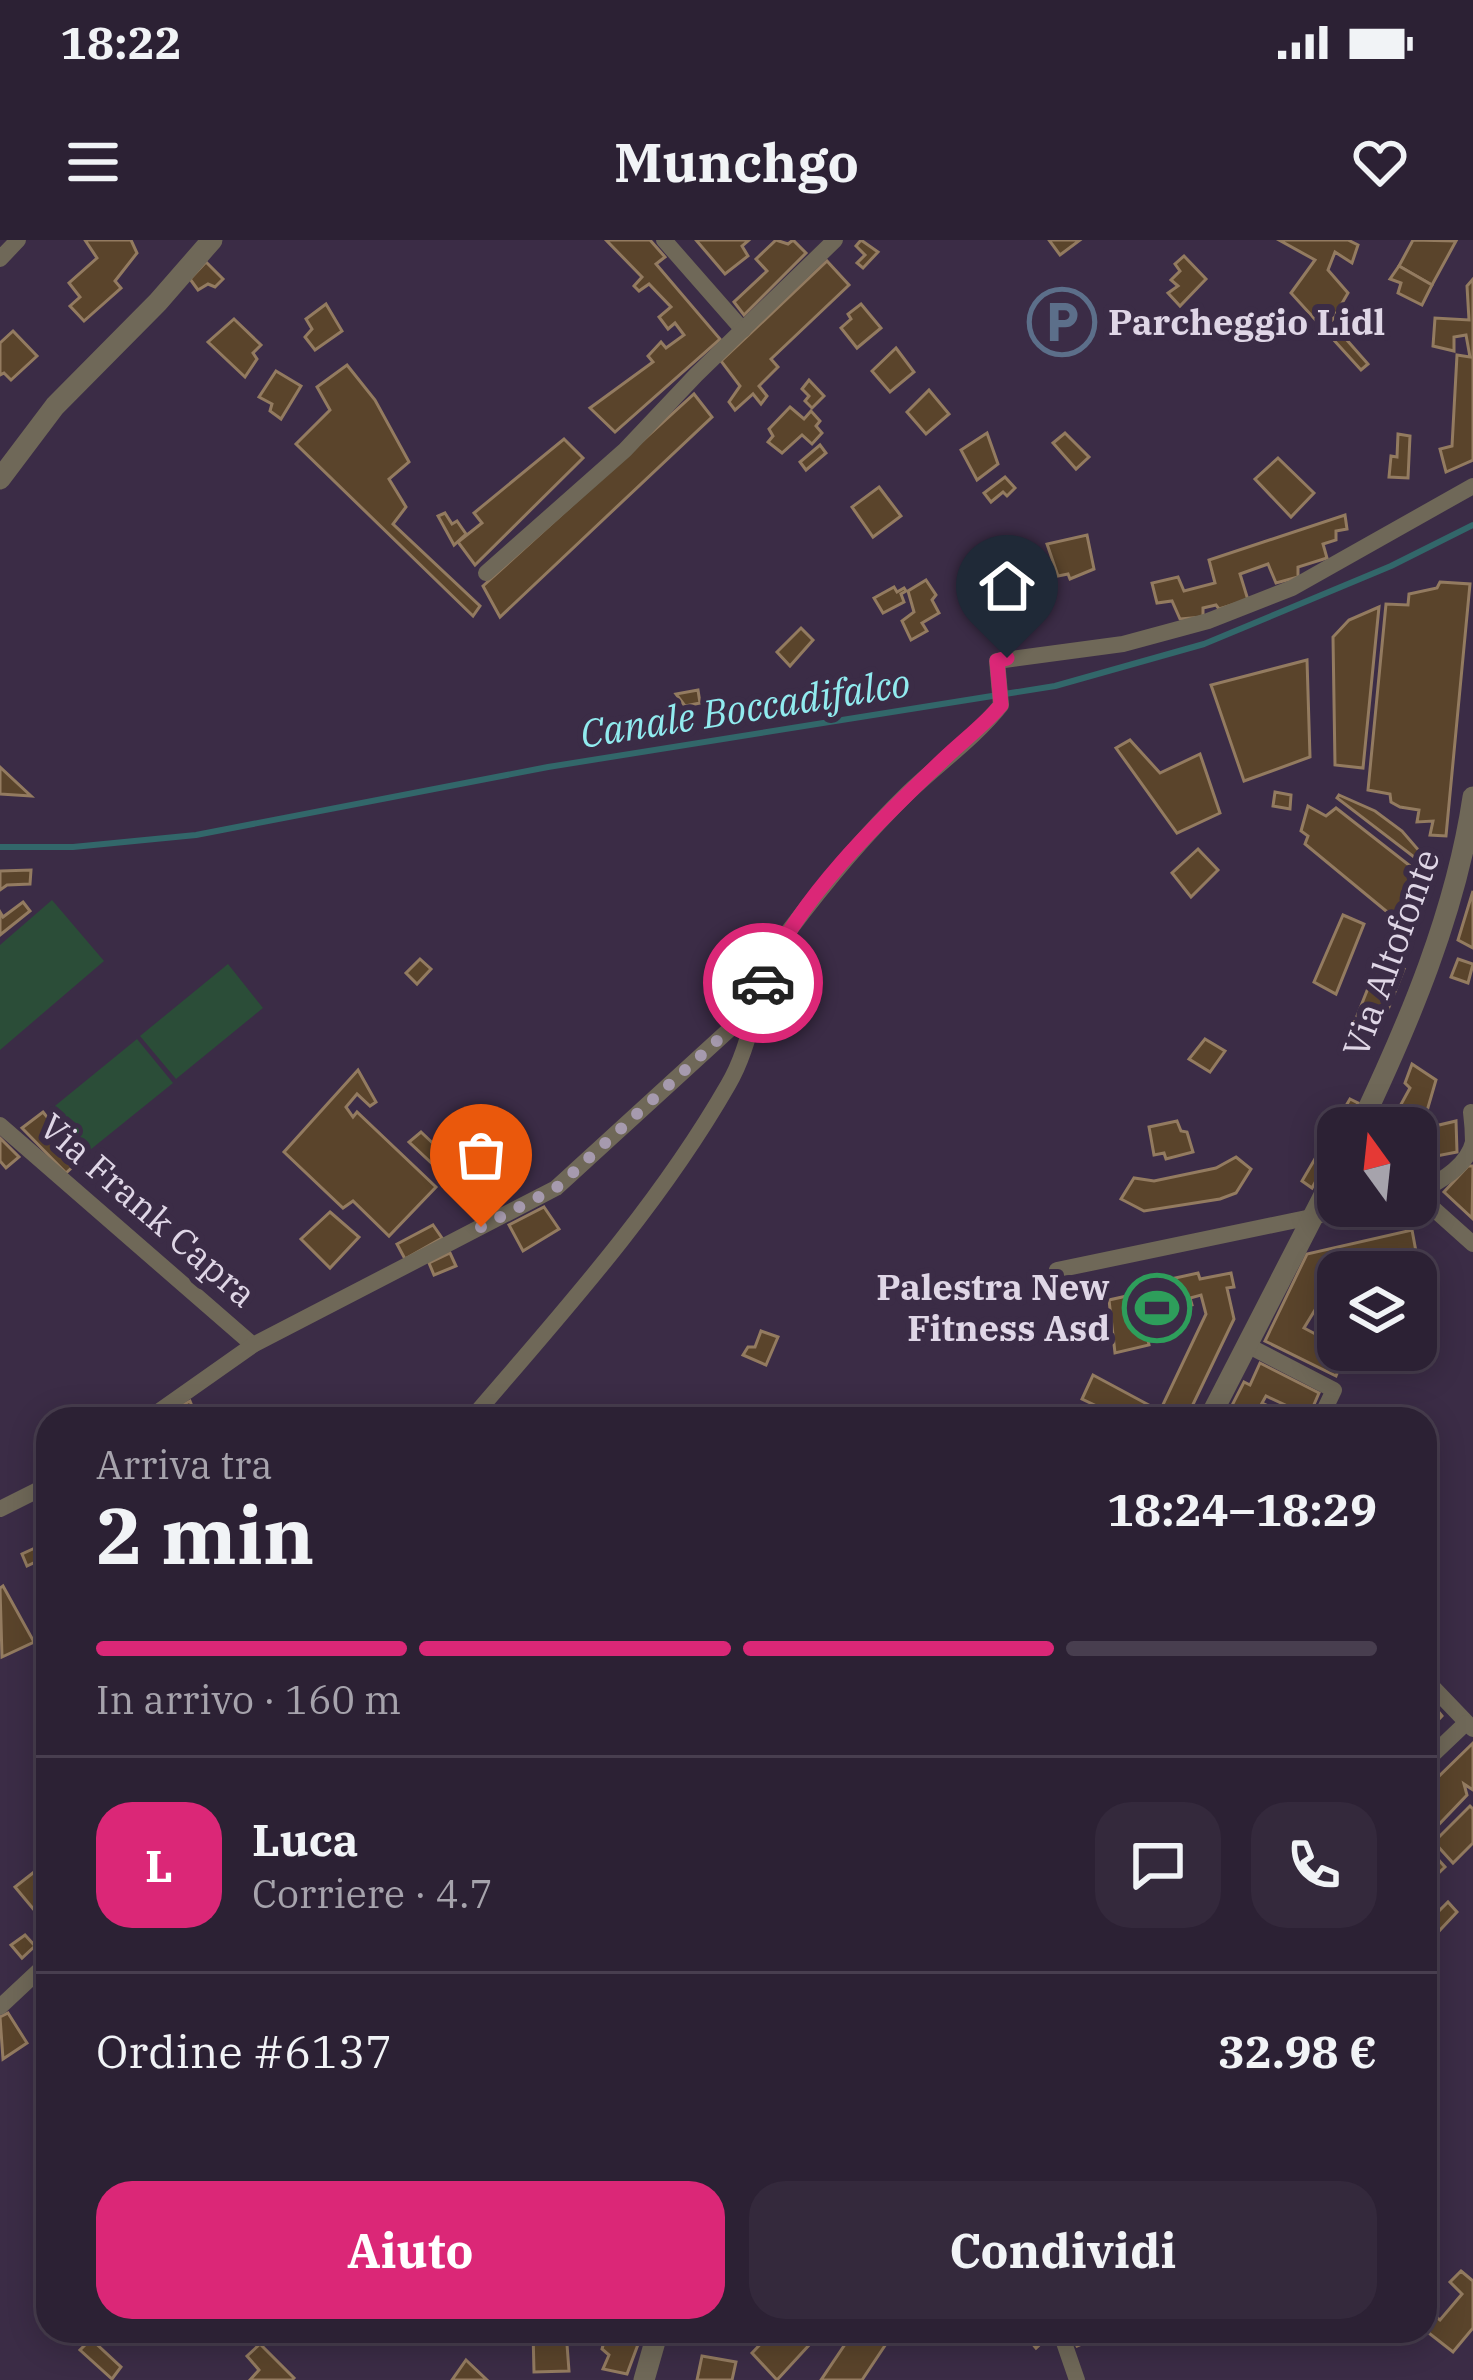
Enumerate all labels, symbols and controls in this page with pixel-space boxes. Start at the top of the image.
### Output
text: 18:22 [60,13,182,71]
text: Munchgo [614,127,859,197]
icon: menu [60,129,126,195]
icon: heart [1347,129,1413,195]
parking icon: Parcheggio Lidl [1027,287,1097,357]
place label: Parcheggio Lidl [1108,298,1385,345]
pin [956,535,1058,658]
icon: home [974,553,1040,619]
water label: Canale Boccadifalco [576,656,914,759]
street label: Via Altofonte [1331,842,1450,1063]
courier [703,923,823,1043]
icon: car [730,950,796,1016]
street label: Via Frank Capra [30,1103,267,1317]
pin [430,1104,532,1227]
north arrow [1317,1107,1437,1227]
map controls [1317,1107,1437,1371]
icon: bag [448,1122,514,1188]
button: layers [1317,1251,1437,1371]
place label: Palestra New Fitness Asd [876,1263,1110,1351]
sports icon: Palestra New Fitness Asd [1122,1273,1192,1343]
text: Arriva tra [96,1439,273,1490]
text: 18:24–18:29 [1107,1480,1377,1538]
text: 2 min [96,1484,314,1585]
text: In arrivo · 160 m [96,1674,401,1725]
button: chat [1095,1802,1221,1928]
button: phone [1251,1802,1377,1928]
text: Luca [252,1810,358,1868]
text: L [145,1836,173,1894]
text: Corriere · 4.7 [252,1868,493,1919]
text: Ordine #6137 [96,2022,392,2080]
text: 32.98 € [1218,2022,1377,2080]
button: Aiuto [96,2181,725,2319]
button: Condividi [749,2181,1377,2319]

